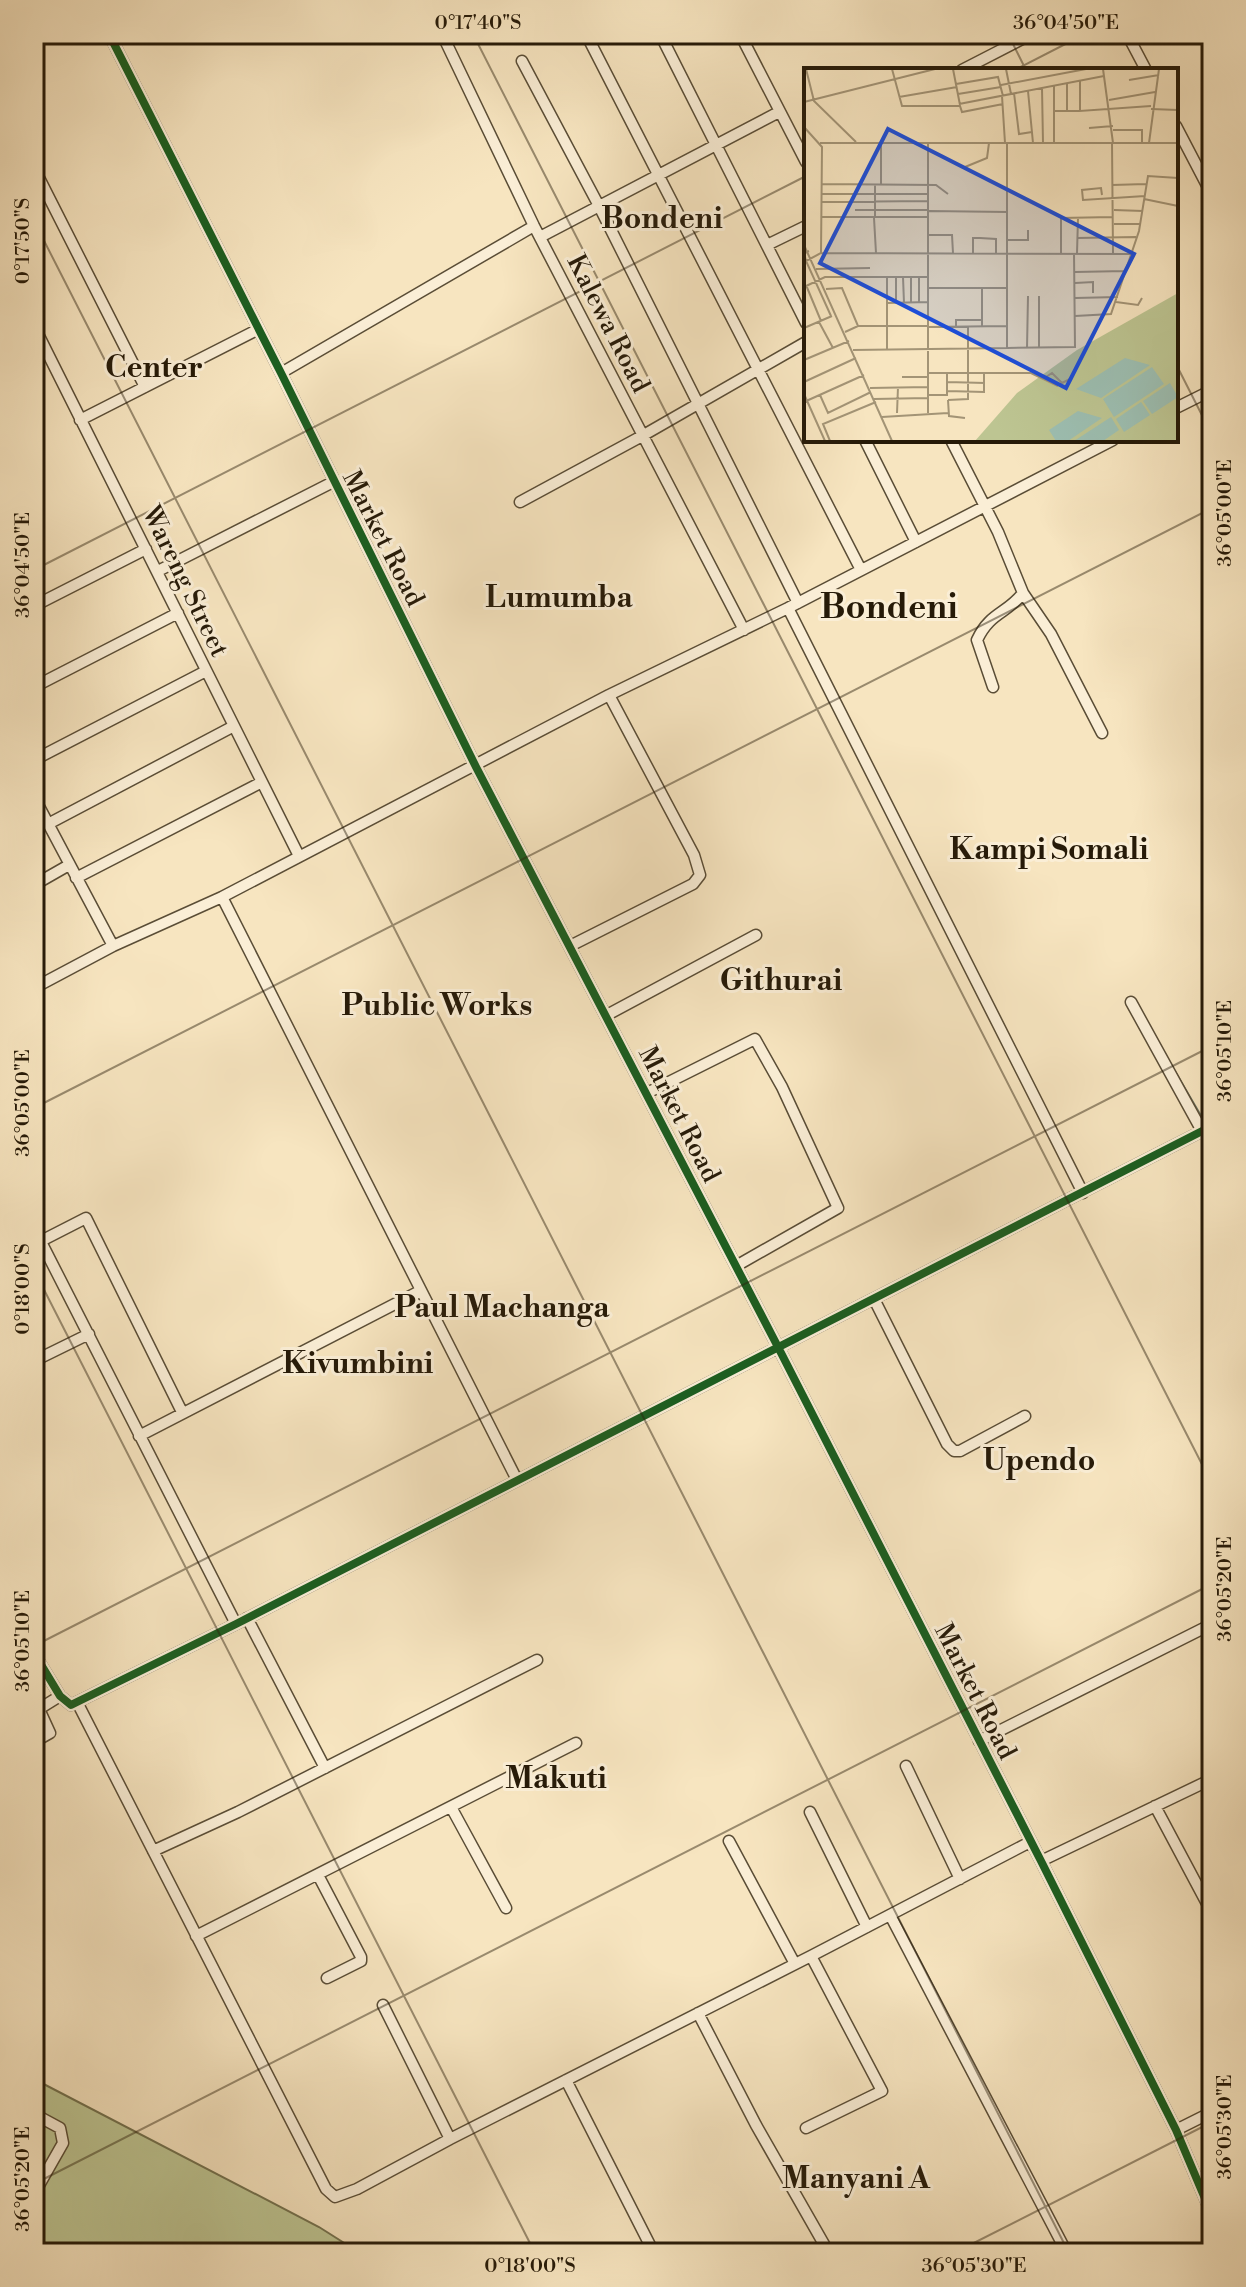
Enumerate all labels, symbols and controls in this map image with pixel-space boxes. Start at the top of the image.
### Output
text: 0°17'40"S [434,11,522,36]
text: 36°04'50"E [1013,11,1119,36]
inset map [804,68,1178,442]
text: 0°17'50"S [11,198,36,284]
district label: Bondeni [601,200,723,238]
street label: Kalewa Road [560,249,657,398]
district label: Center [105,349,203,387]
text: 36°05'00"E [1213,459,1238,567]
street label: Market Road [335,465,431,612]
street label: Wareng Street [134,500,235,662]
text: 36°04'50"E [11,512,36,618]
district label: Lumumba [485,579,633,617]
district label: Bondeni [820,587,958,629]
district label: Kampi Somali [949,831,1149,869]
district label: Githurai [720,962,843,1000]
district label: Public Works [342,987,532,1025]
text: 36°05'10"E [1213,1000,1238,1102]
street label: Market Road [631,1041,727,1188]
text: 36°05'00"E [11,1049,36,1157]
text: 0°18'00"S [11,1243,36,1335]
district label: Paul Machanga [394,1289,610,1327]
district label: Kivumbini [283,1345,434,1383]
district label: Upendo [983,1442,1095,1480]
text: 36°05'20"E [1213,1536,1238,1642]
text: 36°05'10"E [11,1590,36,1692]
street label: Market Road [927,1618,1023,1765]
district label: Makuti [505,1760,607,1798]
text: 36°05'30"E [1213,2074,1238,2180]
text: 36°05'20"E [11,2126,36,2232]
district label: Manyani A [782,2160,931,2198]
text: 0°18'00"S [484,2254,576,2279]
text: 36°05'30"E [921,2254,1027,2279]

